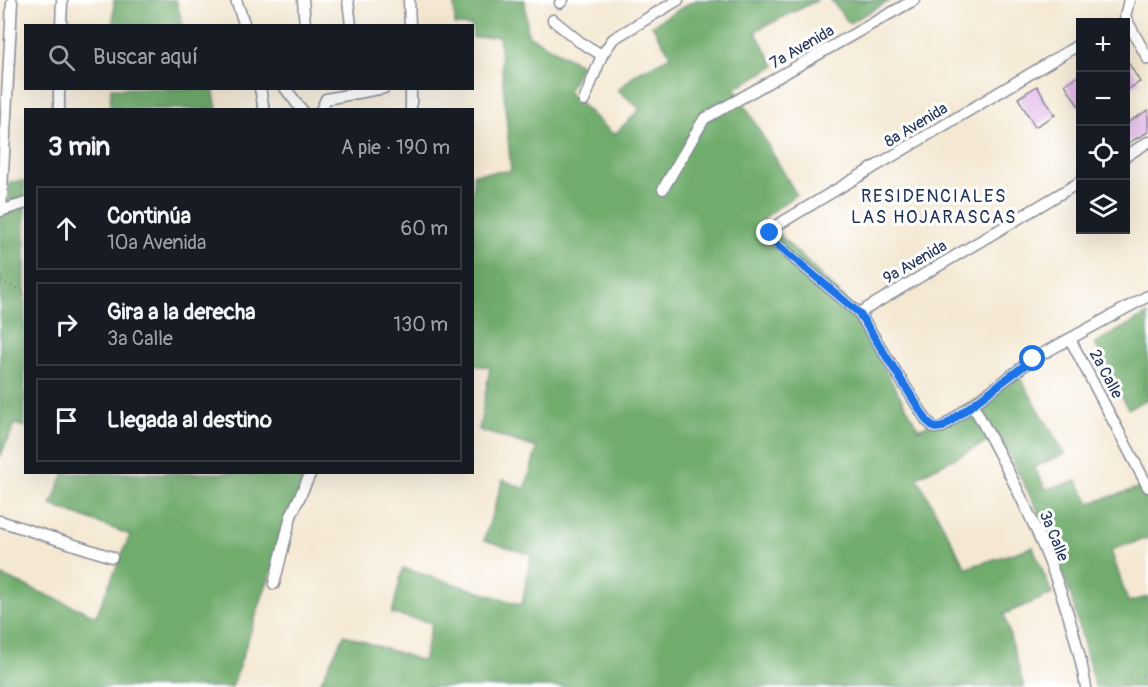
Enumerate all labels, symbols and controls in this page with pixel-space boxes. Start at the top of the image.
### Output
map controls [1076,18,1130,234]
button: + [1076,18,1130,72]
street label: 7a Avenida [766,21,838,73]
search box [24,24,474,90]
icon: search [45,41,78,74]
text: Buscar aquí [93,43,198,71]
button: − [1076,72,1130,126]
street label: 8a Avenida [881,98,951,152]
button: locate [1076,126,1130,180]
text: 3 min [48,131,110,163]
text: A pie · 190 m [341,135,450,160]
button: layers [1076,180,1130,234]
district label: RESIDENCIALES LAS HOJARASCAS [851,185,1017,229]
text: Continúa [107,202,191,230]
icon: ahead [50,212,83,245]
text: 60 m [401,216,448,241]
route end [756,219,782,245]
text: 10a Avenida [107,230,206,255]
street label: 9a Avenida [879,236,951,288]
text: Gira a la derecha [107,298,255,326]
icon: right [50,308,83,341]
text: 130 m [393,312,448,337]
text: 3a Calle [107,326,173,351]
route start [1019,345,1045,371]
street label: 2a Calle [1085,346,1127,402]
icon: arrive [50,404,83,437]
text: Llegada al destino [107,406,272,434]
street label: 3a Calle [1035,508,1073,564]

